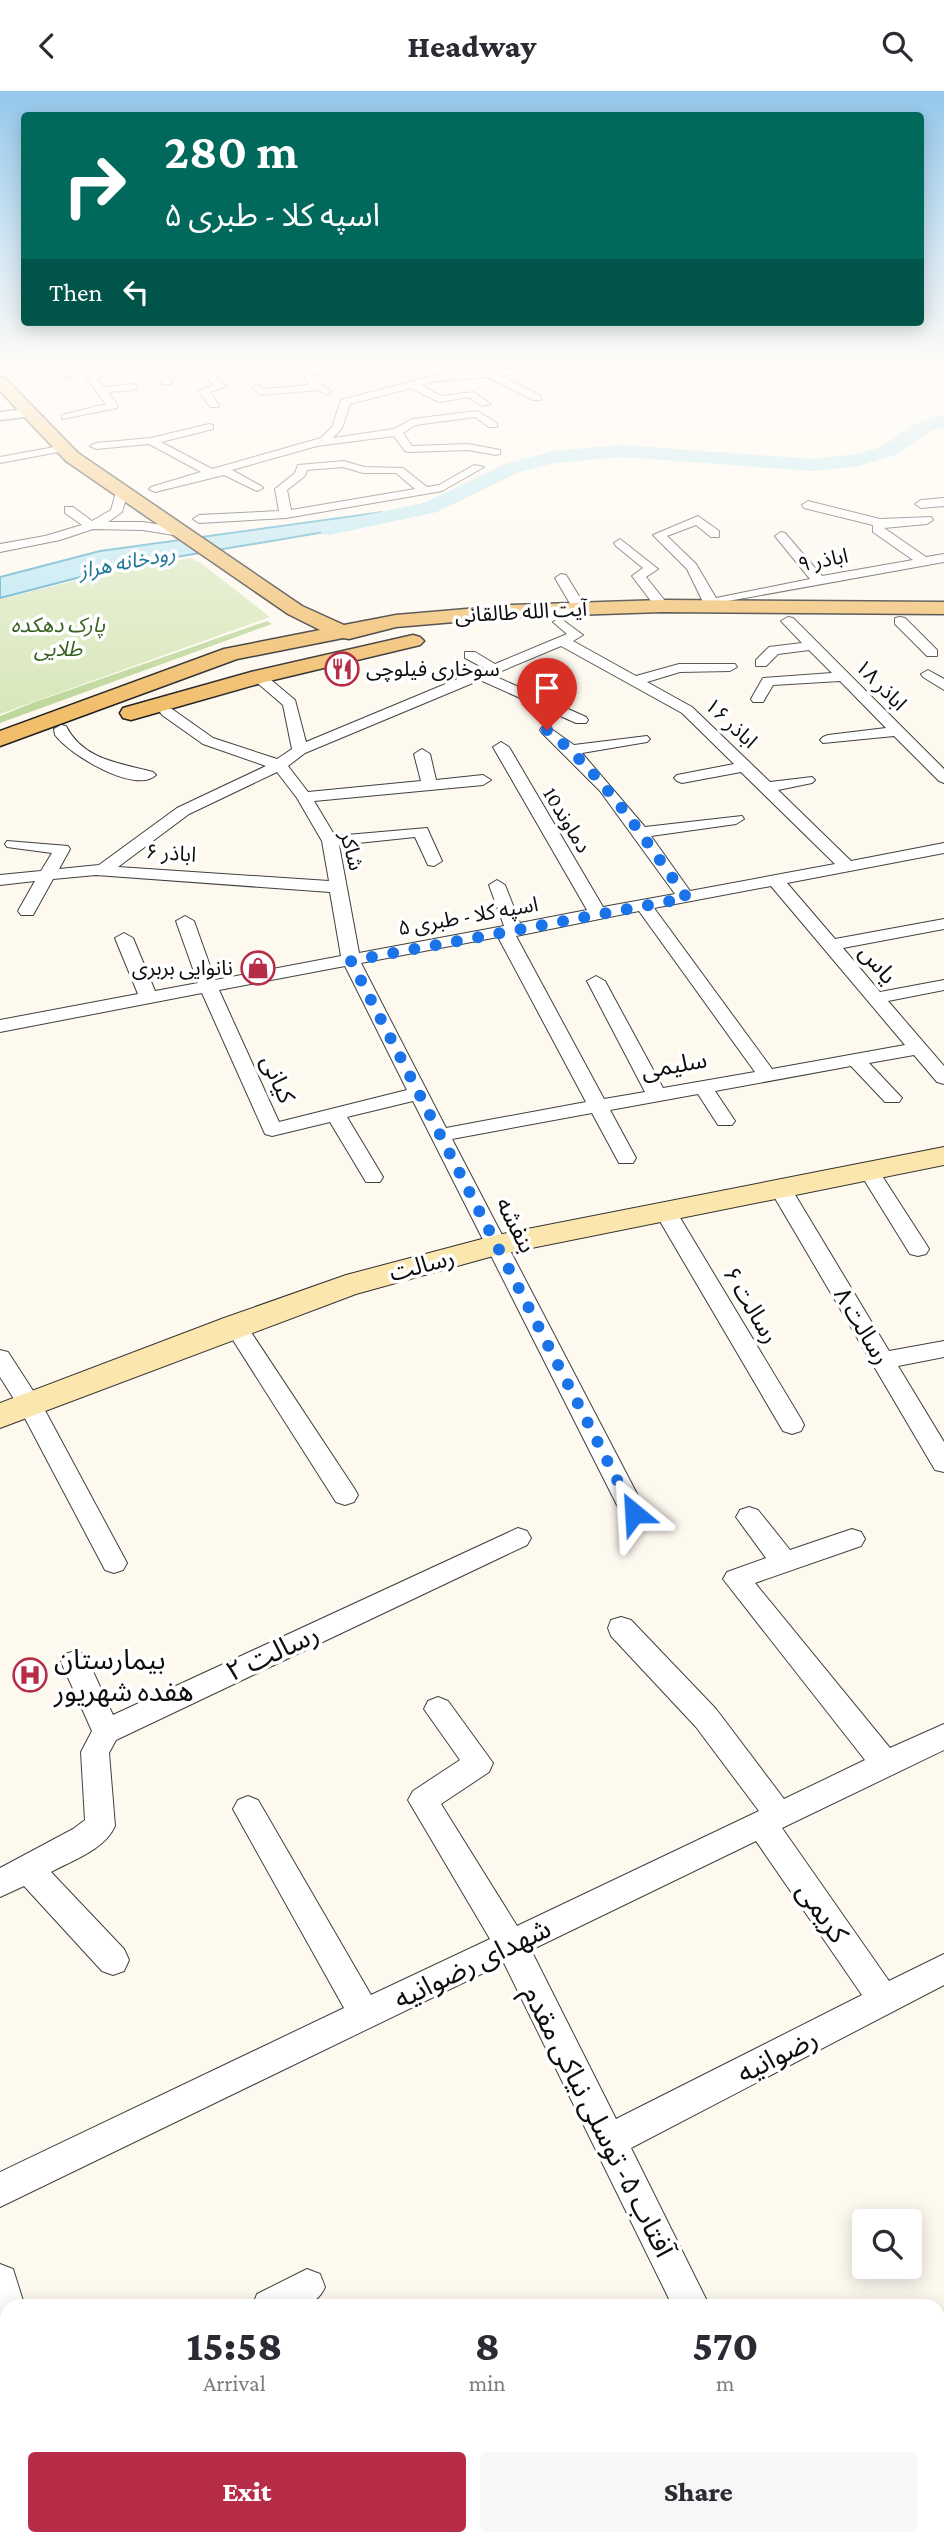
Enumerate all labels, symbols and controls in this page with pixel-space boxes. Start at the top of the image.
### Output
icon: back [28,27,66,65]
icon: search [878,27,916,65]
text: Headway [408,28,536,64]
text: 280 m [164,124,298,179]
icon: right [49,140,140,231]
text: اسپه کلا - طبری ۵ [164,197,380,233]
icon: left [117,273,155,311]
text: Then [49,278,103,307]
water label: رودخانه هراز [75,541,178,584]
street label: اباذر ۹ [796,543,850,577]
street label: آیت الله طالقانی [454,597,589,627]
park label: پارک دهکده طلایی [11,613,106,661]
restaurant icon: سوخاری فیلوچی [323,650,361,688]
street label: اباذر ۱۸ [850,654,912,716]
place label: سوخاری فیلوچی [366,657,500,682]
pin [517,658,577,730]
icon: arrive [528,669,566,707]
street label: اباذر ۱۶ [700,693,762,753]
street label: دماوند10 [538,783,596,857]
street label: شاکر [335,828,369,873]
street label: اباذر ۶ [145,839,197,867]
street label: اسپه کلا - طبری ۵ [396,892,540,941]
street label: یاس [854,938,903,989]
shop icon: نانوایی بربری [239,949,277,987]
place label: نانوایی بربری [132,956,233,980]
street label: سلیمی [639,1045,709,1084]
street label: کیانی [256,1050,301,1108]
street label: بنفشه [491,1193,542,1257]
street label: رسالت [386,1243,458,1287]
street label: رسالت ۶ [717,1262,785,1348]
street label: رسالت ۸ [828,1283,896,1369]
position arrow [597,1476,671,1550]
street label: رسالت ۲ [221,1618,324,1688]
place label: بیمارستان هفده شهریور [53,1644,194,1708]
hospital icon: بیمارستان هفده شهریور [11,1656,49,1694]
street label: کریمی [790,1876,855,1950]
street label: شهدای رضوانیه [389,1912,556,2016]
street label: آفتاب ۵- توسلی نیاکی مقدم [512,1980,681,2266]
street label: رضوانیه [732,2022,823,2090]
map controls [852,2209,922,2279]
button: search [852,2209,922,2279]
text: 15:58 [186,2322,282,2369]
text: 8 [475,2322,500,2369]
text: 570 [692,2322,759,2369]
text: Arrival [203,2370,266,2396]
text: min [469,2370,506,2396]
text: m [716,2370,735,2396]
button: Exit [28,2452,466,2532]
button: Share [480,2452,917,2532]

